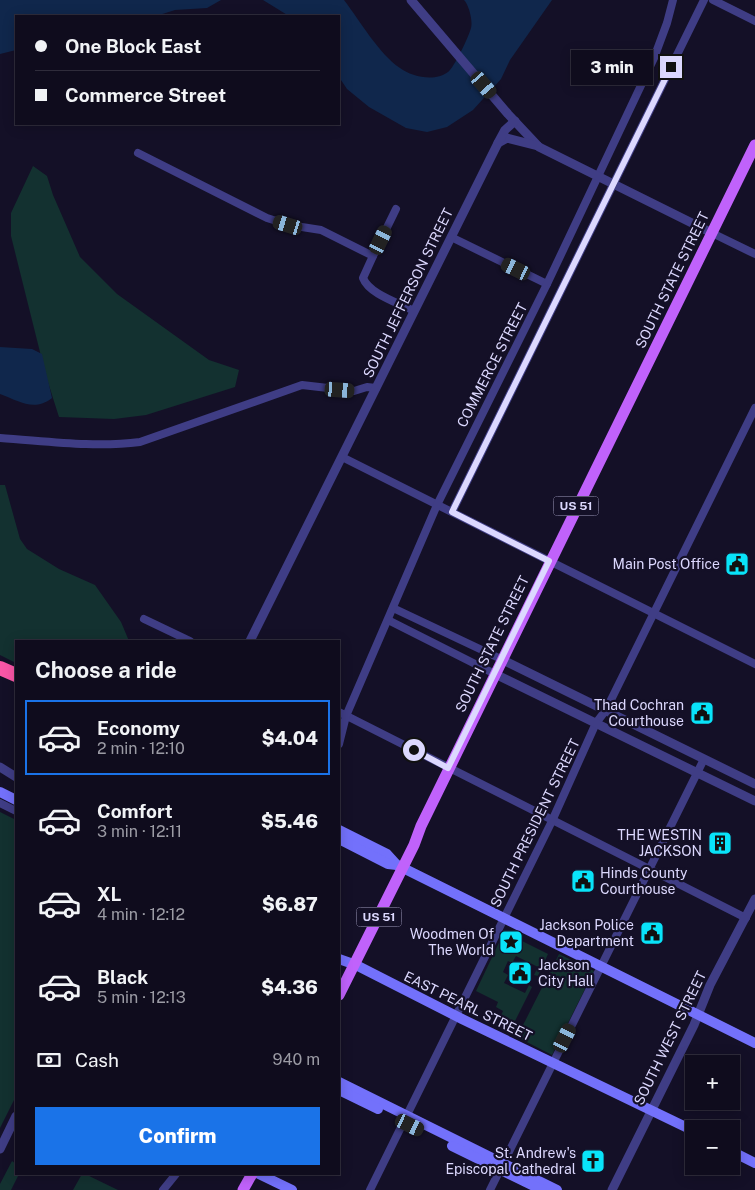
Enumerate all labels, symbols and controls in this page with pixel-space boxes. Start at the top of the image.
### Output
text: One Block East [65,35,201,57]
callout: 3 min [571,50,654,84]
route end [660,56,682,78]
text: 3 min [591,58,633,77]
car [468,69,499,101]
text: Commerce Street [65,84,226,106]
street label: SOUTH JEFFERSON STREET [360,206,456,380]
street label: SOUTH STATE STREET [632,209,712,351]
car [271,213,304,237]
car [367,223,394,257]
car [499,256,532,282]
street label: COMMERCE STREET [454,300,530,430]
car [324,381,355,399]
road number: US 51 [554,496,598,516]
public building icon: Main Post Office [724,551,750,577]
place label: Main Post Office [613,556,720,572]
street label: SOUTH STATE STREET [452,573,532,715]
text: Choose a ride [35,657,177,683]
place label: Thad Cochran Courthouse [594,697,684,729]
public building icon: Thad Cochran Courthouse [689,700,715,726]
icon: car [37,715,82,760]
text: Economy [97,717,180,739]
text: $4.04 [261,727,318,749]
street label: SOUTH PRESIDENT STREET [487,736,583,910]
text: 2 min · 12:10 [97,739,185,758]
route start [403,739,425,761]
icon: car [37,798,82,843]
text: Comfort [97,800,173,822]
text: $5.46 [261,810,318,832]
text: 3 min · 12:11 [97,822,182,841]
place label: THE WESTIN JACKSON [617,827,702,859]
building icon: THE WESTIN JACKSON [707,830,733,856]
place label: Hinds County Courthouse [600,865,688,897]
public building icon: Hinds County Courthouse [570,868,596,894]
icon: car [37,881,82,926]
text: XL [97,883,122,905]
text: $6.87 [262,893,318,915]
text: 4 min · 12:12 [97,905,185,924]
road number: US 51 [356,908,402,926]
place label: Jackson Police Department [539,917,634,949]
public building icon: Jackson Police Department [639,920,665,946]
place label: Woodmen Of The World [410,926,494,958]
place icon: Woodmen Of The World [498,929,524,955]
place label: Jackson City Hall [538,957,594,989]
public building icon: Jackson City Hall [507,960,533,986]
icon: car [37,964,82,1009]
text: Black [97,966,148,988]
street label: EAST PEARL STREET [401,968,535,1044]
street label: SOUTH WEST STREET [631,968,709,1108]
text: $4.36 [261,976,318,998]
text: 5 min · 12:13 [97,988,186,1007]
car [551,1021,578,1055]
icon: cash [35,1046,63,1074]
text: Cash [75,1049,119,1071]
text: 940 m [272,1050,320,1069]
map controls [685,1055,740,1175]
button: + [685,1055,740,1110]
button: Confirm [35,1107,320,1165]
car [393,1112,426,1138]
button: − [685,1120,740,1175]
place label: St. Andrew's Episcopal Cathedral [445,1145,576,1177]
church icon: St. Andrew's Episcopal Cathedral [580,1148,606,1174]

